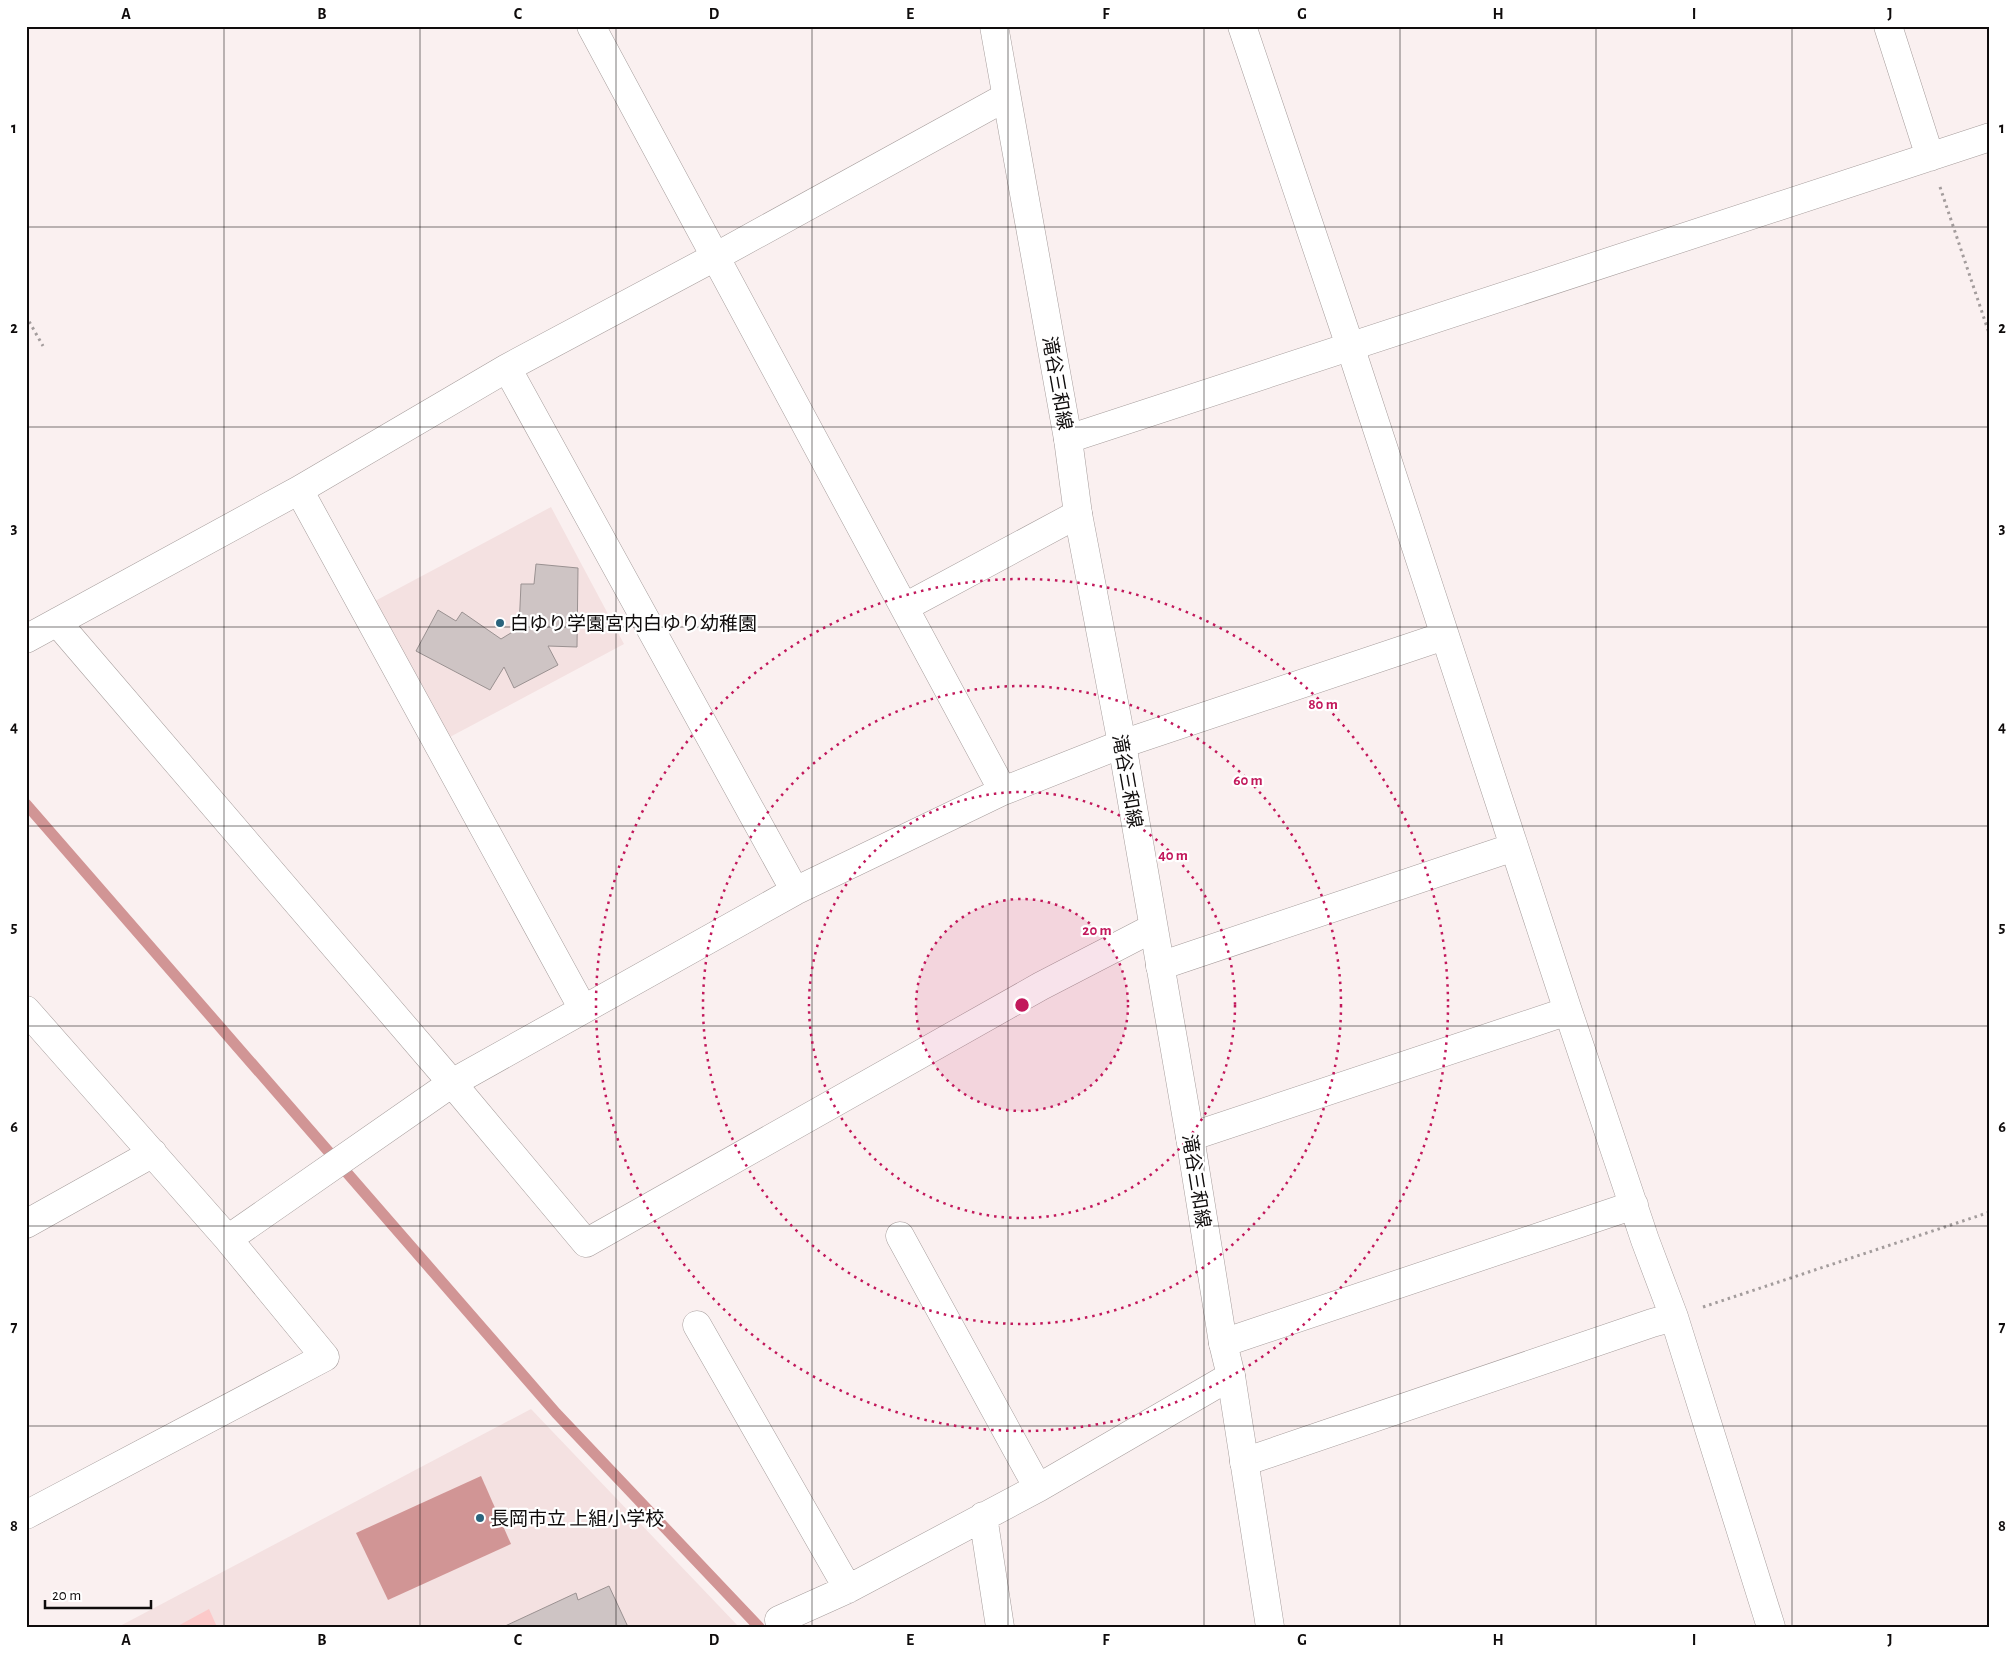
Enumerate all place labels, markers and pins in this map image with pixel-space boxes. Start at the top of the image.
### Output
place label: 白ゆり学園宮内白ゆり幼稚園 [510,613,757,634]
marker: 白ゆり学園宮内白ゆり幼稚園 [494,617,506,629]
centre of rings [1013,996,1031,1014]
place label: 長岡市立 上組小学校 [490,1508,664,1529]
marker: 長岡市立 上組小学校 [474,1512,486,1524]

